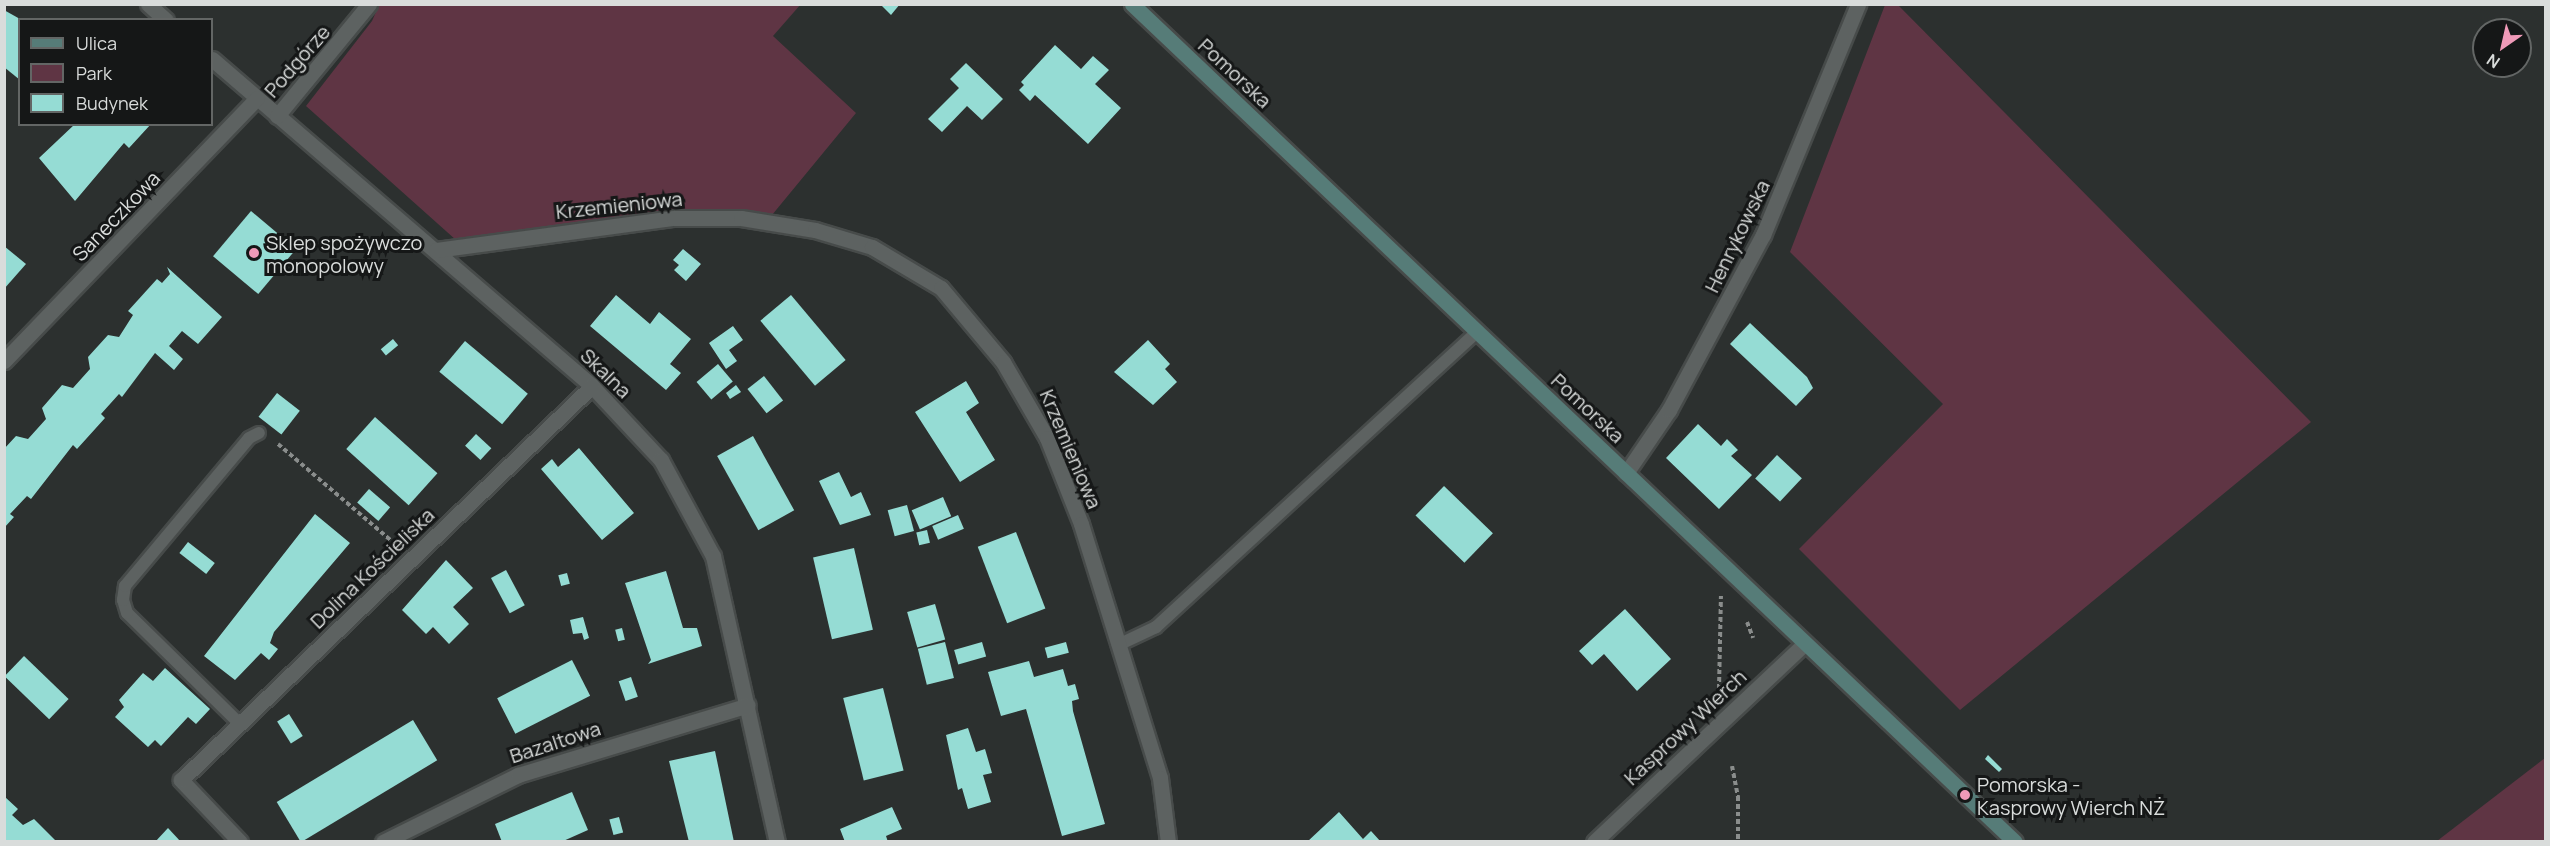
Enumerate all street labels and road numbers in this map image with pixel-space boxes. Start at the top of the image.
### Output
street label: Podgórze [259,20,335,102]
street label: Pomorska [1194,33,1276,113]
street label: Saneczkowa [67,166,165,266]
street label: Henrykowska [1699,176,1775,296]
street label: Krzemieniowa [555,186,683,224]
street label: Skalna [576,343,636,403]
street label: Pomorska [1547,368,1629,448]
street label: Krzemieniowa [1035,386,1107,512]
street label: Dolina Kościeliska [305,503,439,633]
street label: Kasprowy Wierch [1619,664,1751,790]
street label: Bazaltowa [507,716,603,768]

